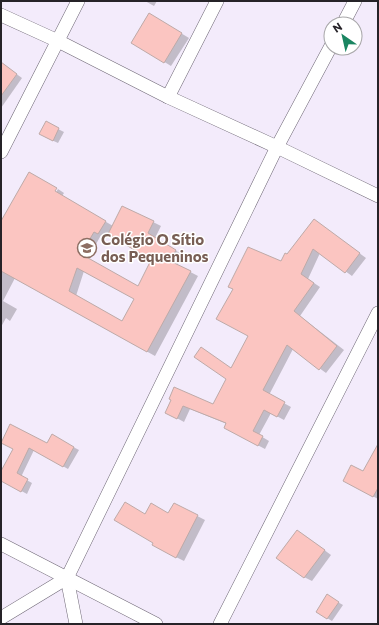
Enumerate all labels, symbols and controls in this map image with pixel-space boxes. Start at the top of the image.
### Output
north arrow [323,16,363,56]
text: N [330,20,344,35]
place label: Colégio O Sítio dos Pequeninos [101,230,209,265]
school or university icon: Colégio O Sítio dos Pequeninos [76,237,98,259]

